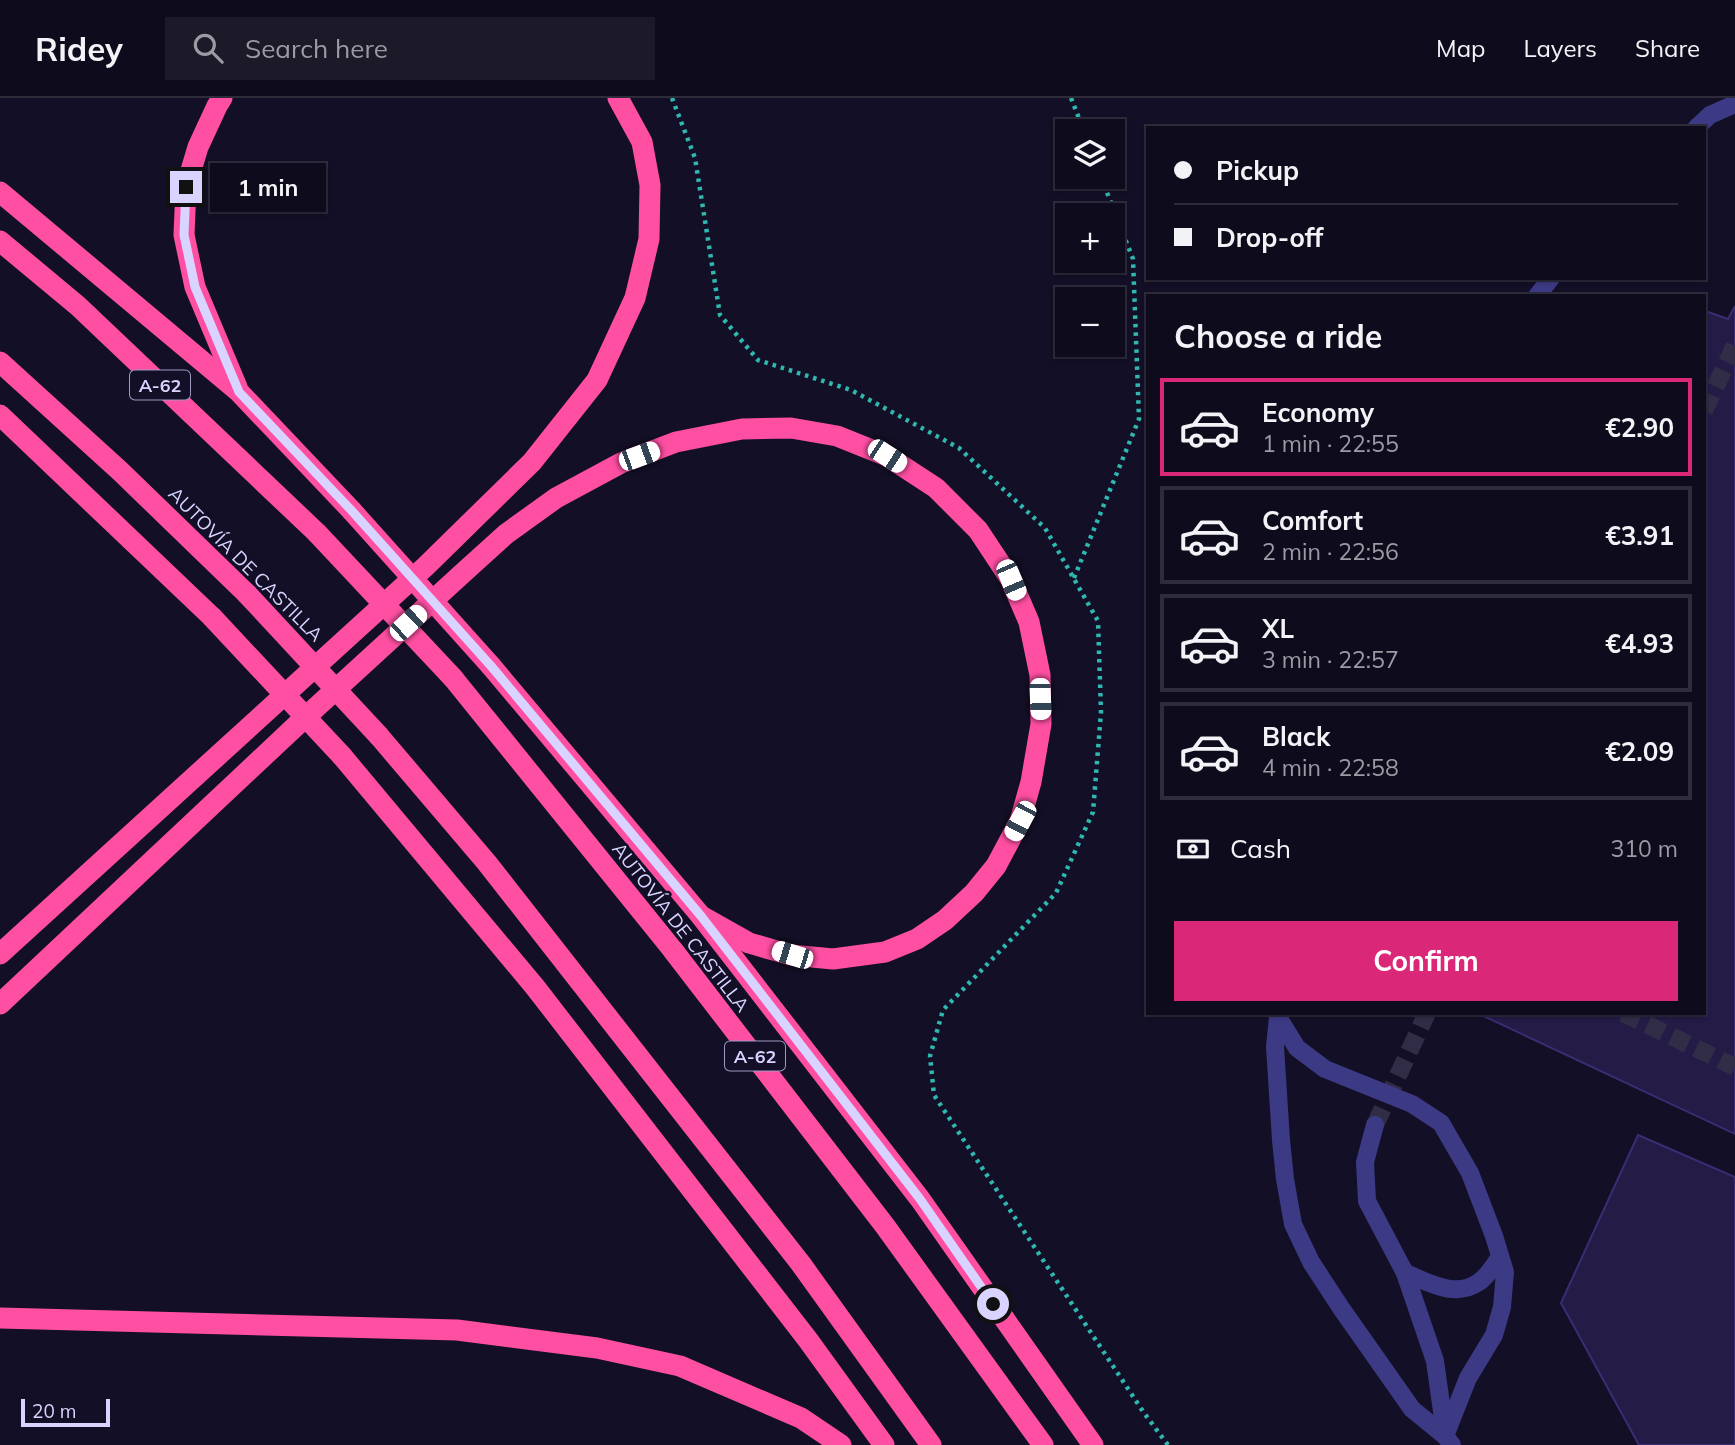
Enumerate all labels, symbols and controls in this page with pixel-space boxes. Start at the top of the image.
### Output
search box [165,17,655,80]
text: Ridey [35,28,123,69]
icon: search [189,29,227,67]
text: Search here [245,32,388,65]
text: Map [1436,33,1485,63]
text: Layers [1523,33,1597,63]
text: Share [1635,33,1700,63]
map controls [1055,119,1125,357]
button: layers [1055,119,1125,189]
text: Pickup [1216,154,1299,187]
callout: 1 min [210,162,326,212]
route end [170,171,202,203]
text: 1 min [238,173,298,202]
button: + [1055,203,1125,273]
text: Drop-off [1216,221,1323,254]
button: − [1055,287,1125,357]
text: Choose a ride [1174,316,1382,356]
road number: A-62 [130,370,190,400]
icon: car [1178,396,1241,459]
text: Economy [1262,396,1374,429]
text: €2.90 [1605,411,1674,444]
text: 1 min · 22:55 [1262,429,1399,458]
car [864,436,911,476]
car [616,439,663,473]
street label: AUTOVÍA DE CASTILLA [164,482,328,646]
icon: car [1178,504,1241,567]
text: Comfort [1262,504,1363,537]
text: €3.91 [1605,519,1674,552]
text: 2 min · 22:56 [1262,537,1399,566]
car [994,557,1029,603]
car [386,601,431,645]
icon: car [1178,612,1241,675]
text: XL [1262,612,1294,645]
text: €4.93 [1605,627,1674,660]
text: 3 min · 22:57 [1262,645,1399,674]
car [1029,678,1052,720]
icon: car [1178,720,1241,783]
text: Black [1262,720,1330,753]
text: €2.09 [1605,735,1674,768]
text: 4 min · 22:58 [1262,753,1399,782]
car [1001,798,1040,844]
icon: cash [1174,830,1212,868]
text: Cash [1230,832,1291,865]
text: 310 m [1610,834,1678,863]
street label: AUTOVÍA DE CASTILLA [607,837,755,1017]
button: Confirm [1174,921,1678,1001]
car [769,939,816,971]
road number: A-62 [725,1042,785,1071]
route start [977,1288,1009,1320]
scale bar [21,1396,110,1428]
text: 20 m [32,1399,76,1423]

